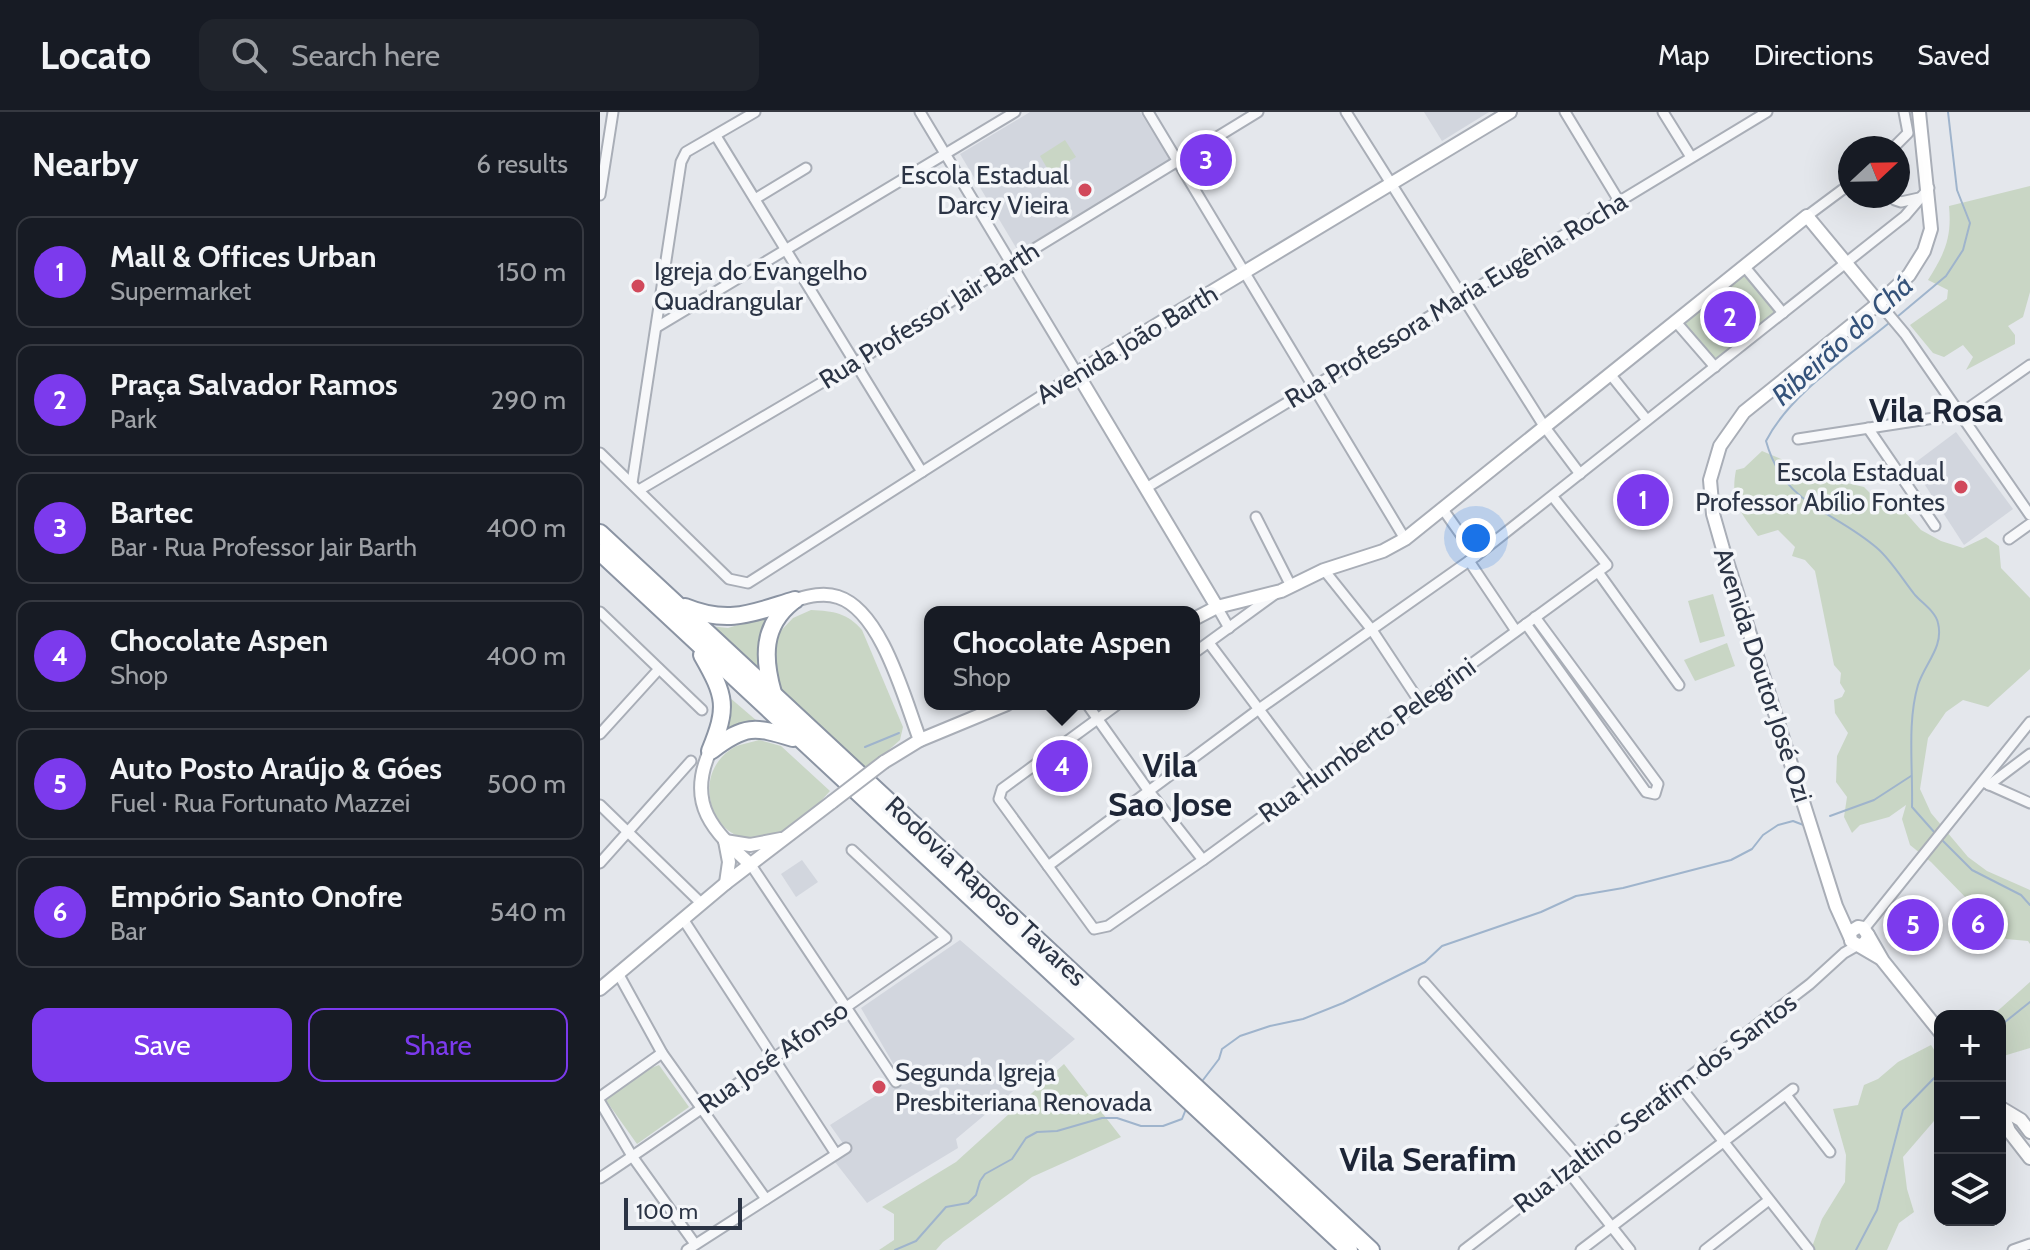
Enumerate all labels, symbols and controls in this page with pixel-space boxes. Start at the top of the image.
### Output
search box [199,19,759,91]
text: Locato [40,32,151,79]
icon: search [227,33,271,77]
text: Search here [291,37,440,74]
text: Map [1658,38,1710,72]
text: Directions [1754,38,1873,72]
text: Saved [1917,38,1990,72]
pin: 3 [1180,130,1232,190]
north arrow [1838,136,1910,208]
text: Nearby [32,143,139,185]
text: 6 results [476,148,568,180]
place label: Escola Estadual Darcy Vieira [901,159,1070,221]
marker: Escola Estadual Darcy Vieira [1076,181,1094,199]
street label: Rua Professora Maria Eugênia Rocha [1279,185,1633,415]
street label: Rua Professor Jair Barth [813,234,1045,396]
text: Mall & Offices Urban [110,238,376,275]
place label: Igreja do Evangelho Quadrangular [654,255,867,317]
text: 1 [55,256,65,288]
text: 150 m [497,256,566,288]
water label: Ribeirão do Chá [1764,268,1920,412]
text: Supermarket [110,275,251,307]
marker: Igreja do Evangelho Quadrangular [629,277,647,295]
street label: Avenida João Barth [1030,277,1224,411]
pin: 2 [1704,287,1756,347]
text: Praça Salvador Ramos [110,366,398,403]
text: 2 [53,384,67,416]
text: 290 m [491,384,566,416]
district label: Vila Rosa [1869,389,2003,431]
text: Park [110,403,157,435]
place label: Escola Estadual Professor Abílio Fontes [1695,456,1945,518]
pin: 1 [1617,470,1669,530]
marker: Escola Estadual Professor Abílio Fontes [1952,478,1970,496]
text: Bartec [110,494,193,531]
text: 3 [53,512,67,544]
text: 400 m [486,512,566,544]
your location [1456,518,1496,558]
text: Bar · Rua Professor Jair Barth [110,531,417,563]
street label: Avenida Doutor José Ozi [1707,544,1819,806]
popup [924,606,1200,710]
text: Chocolate Aspen [110,622,328,659]
text: Chocolate Aspen [953,624,1171,661]
text: 4 [52,640,68,672]
text: 400 m [486,640,566,672]
street label: Rua Humberto Pelegrini [1252,651,1482,829]
text: Shop [110,659,168,691]
text: Shop [953,661,1011,693]
pin: 4 [1036,736,1088,796]
district label: Vila Sao Jose [1108,744,1232,825]
text: Auto Posto Araújo & Góes [110,750,442,787]
text: 5 [53,768,67,800]
text: 500 m [487,768,566,800]
text: Fuel · Rua Fortunato Mazzei [110,787,410,819]
street label: Rodovia Raposo Tavares [879,789,1094,993]
text: Empório Santo Onofre [110,878,402,915]
pin: 6 [1952,894,2004,954]
pin: 5 [1887,895,1939,955]
text: 6 [53,896,67,928]
text: 540 m [490,896,566,928]
text: Bar [110,915,146,947]
street label: Rua Izaltino Serafim dos Santos [1507,986,1803,1220]
street label: Rua José Afonso [692,994,854,1120]
button: Save [32,1008,292,1082]
button: Share [308,1008,568,1082]
map controls [1934,1010,2006,1226]
button: + [1934,1010,2006,1082]
place label: Segunda Igreja Presbiteriana Renovada [895,1056,1152,1118]
marker: Segunda Igreja Presbiteriana Renovada [870,1078,888,1096]
button: − [1934,1082,2006,1154]
district label: Vila Serafim [1339,1138,1517,1180]
button: layers [1934,1154,2006,1226]
scale bar [624,1194,742,1230]
text: 100 m [636,1198,698,1225]

